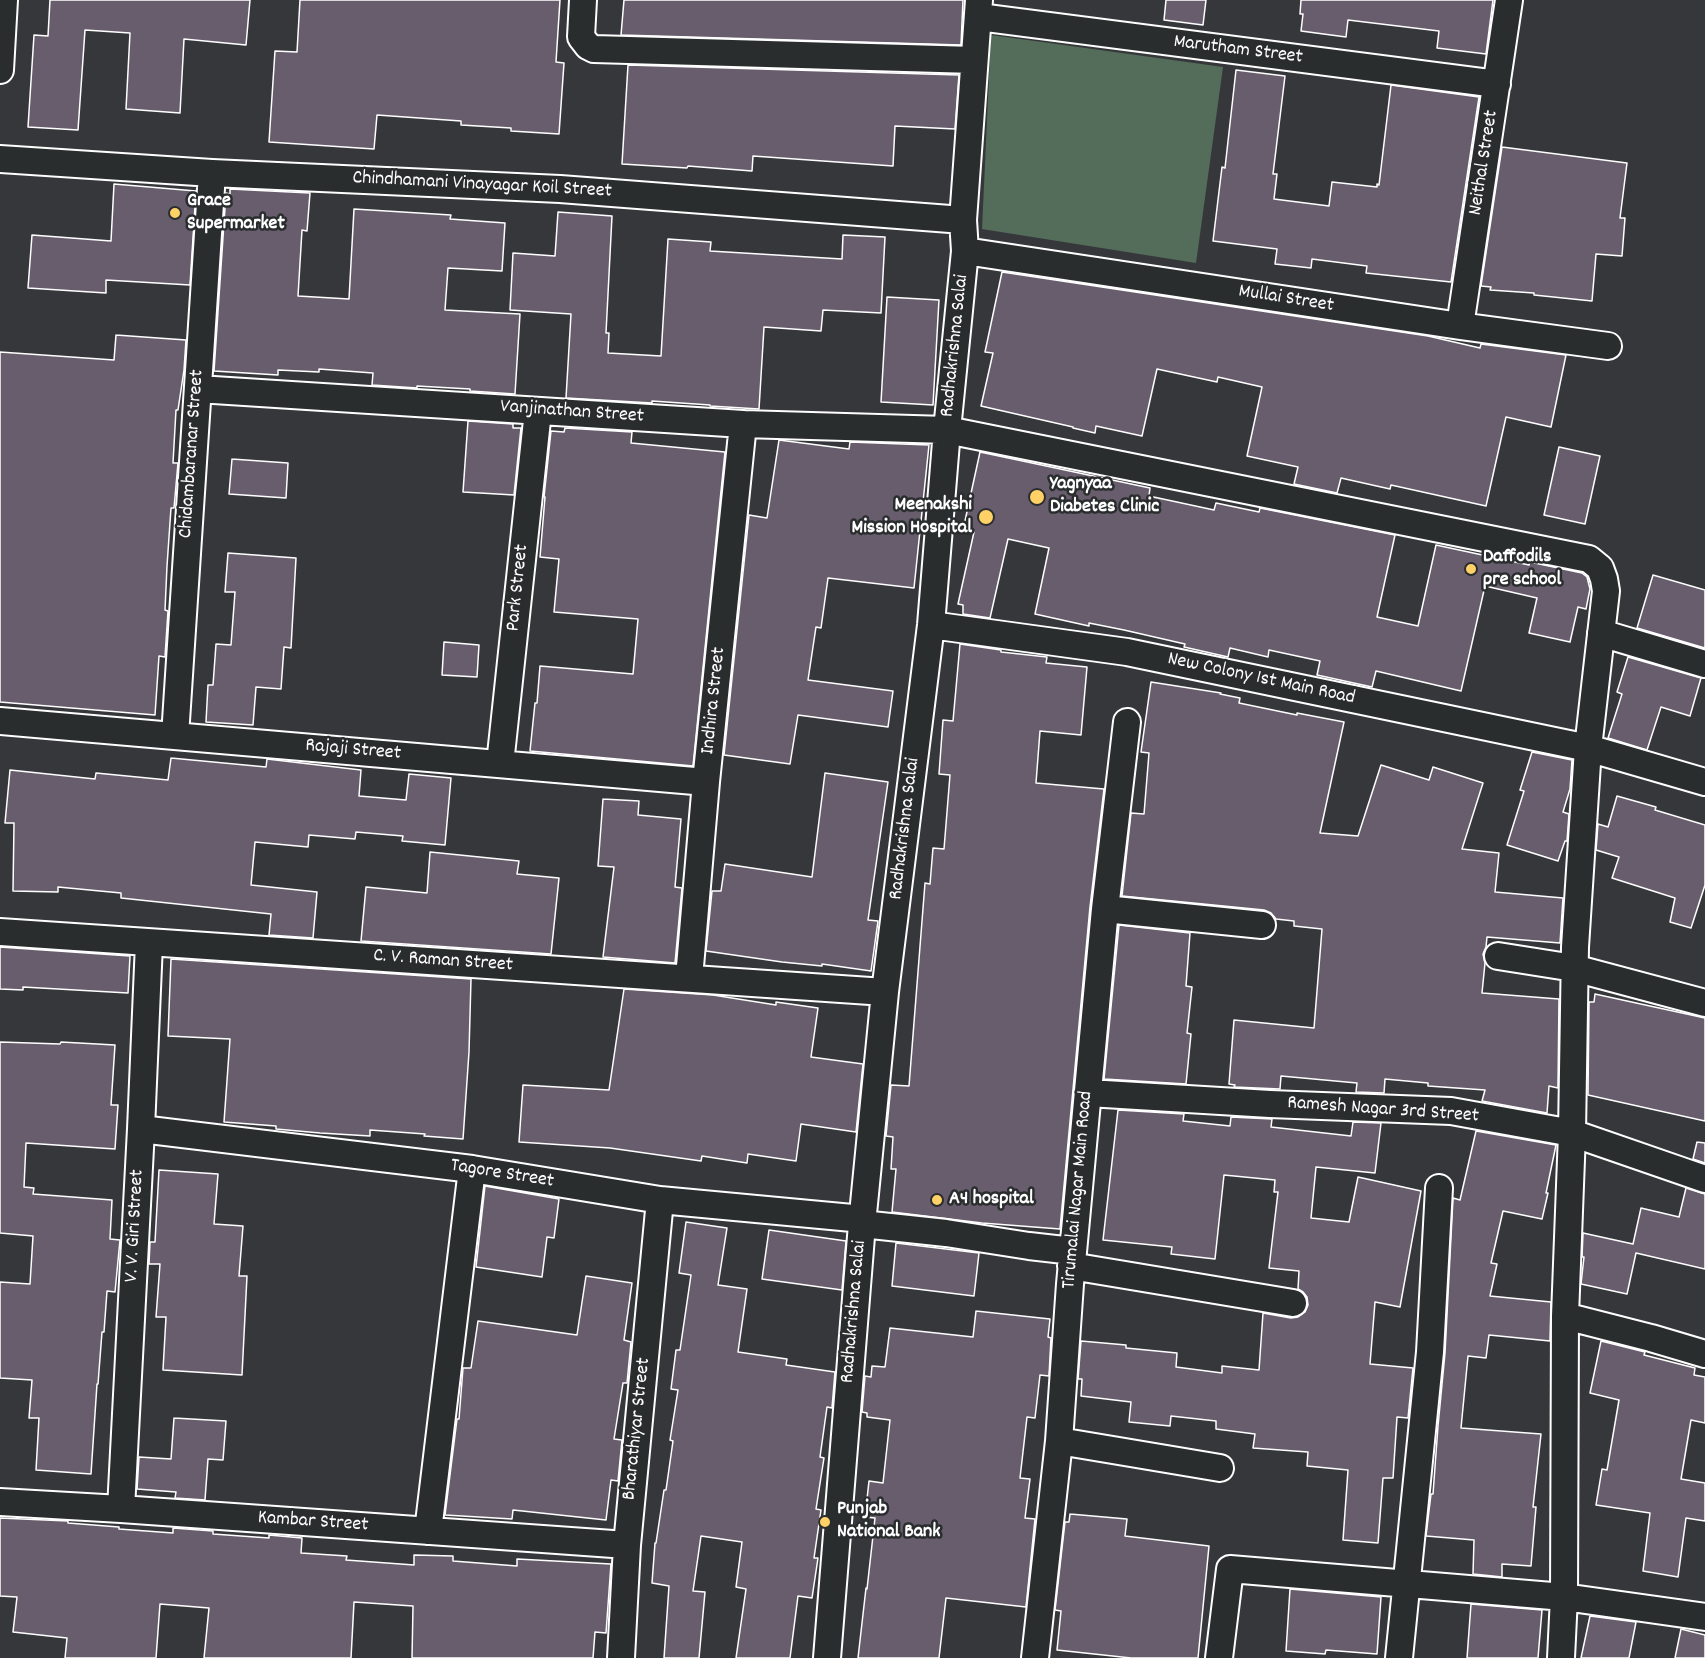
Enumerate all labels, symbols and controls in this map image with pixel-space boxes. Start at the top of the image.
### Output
street label: Marutham Street [1172,31,1304,71]
street label: Neithal Street [1465,109,1505,217]
street label: Chindhamani Vinayagar Koil Street [352,167,612,205]
place label: Grace Supermarket [187,190,285,237]
marker: Grace Supermarket [168,206,182,220]
street label: Radhakrishna Salai [937,274,975,418]
street label: Mullai Street [1237,281,1335,319]
street label: Chidambaranar Street [175,369,211,539]
street label: Vanjinathan Street [499,396,645,430]
place label: Yagnyaa Diabetes Clinic [1050,473,1159,520]
marker: Yagnyaa Diabetes Clinic [1028,488,1046,506]
place label: Meenakshi Mission Hospital [851,494,972,541]
marker: Meenakshi Mission Hospital [977,508,995,526]
street label: Park Street [503,543,535,633]
place label: Daffodils pre school [1483,546,1561,593]
marker: Daffodils pre school [1464,562,1478,576]
street label: Indhira Street [697,646,733,756]
street label: New Colony 1st Main Road [1165,648,1357,712]
street label: Rajaji Street [304,735,402,767]
street label: Radhakrishna Salai [885,757,927,901]
street label: C. V. Raman Street [372,945,514,979]
street label: Tirumalai Nagar Main Road [1058,1090,1100,1290]
street label: Ramesh Nagar 3rd Street [1286,1092,1480,1130]
street label: Tagore Street [449,1155,555,1195]
street label: V. V. Giri Street [121,1169,151,1283]
place label: A4 hospital [949,1188,1034,1212]
marker: A4 hospital [930,1193,944,1207]
street label: Radhakrishna Salai [837,1240,873,1384]
street label: Bharathiyar Street [619,1357,657,1501]
place label: Punjab National Bank [837,1498,940,1545]
street label: Kambar Street [257,1507,369,1539]
marker: Punjab National Bank [818,1515,832,1529]

